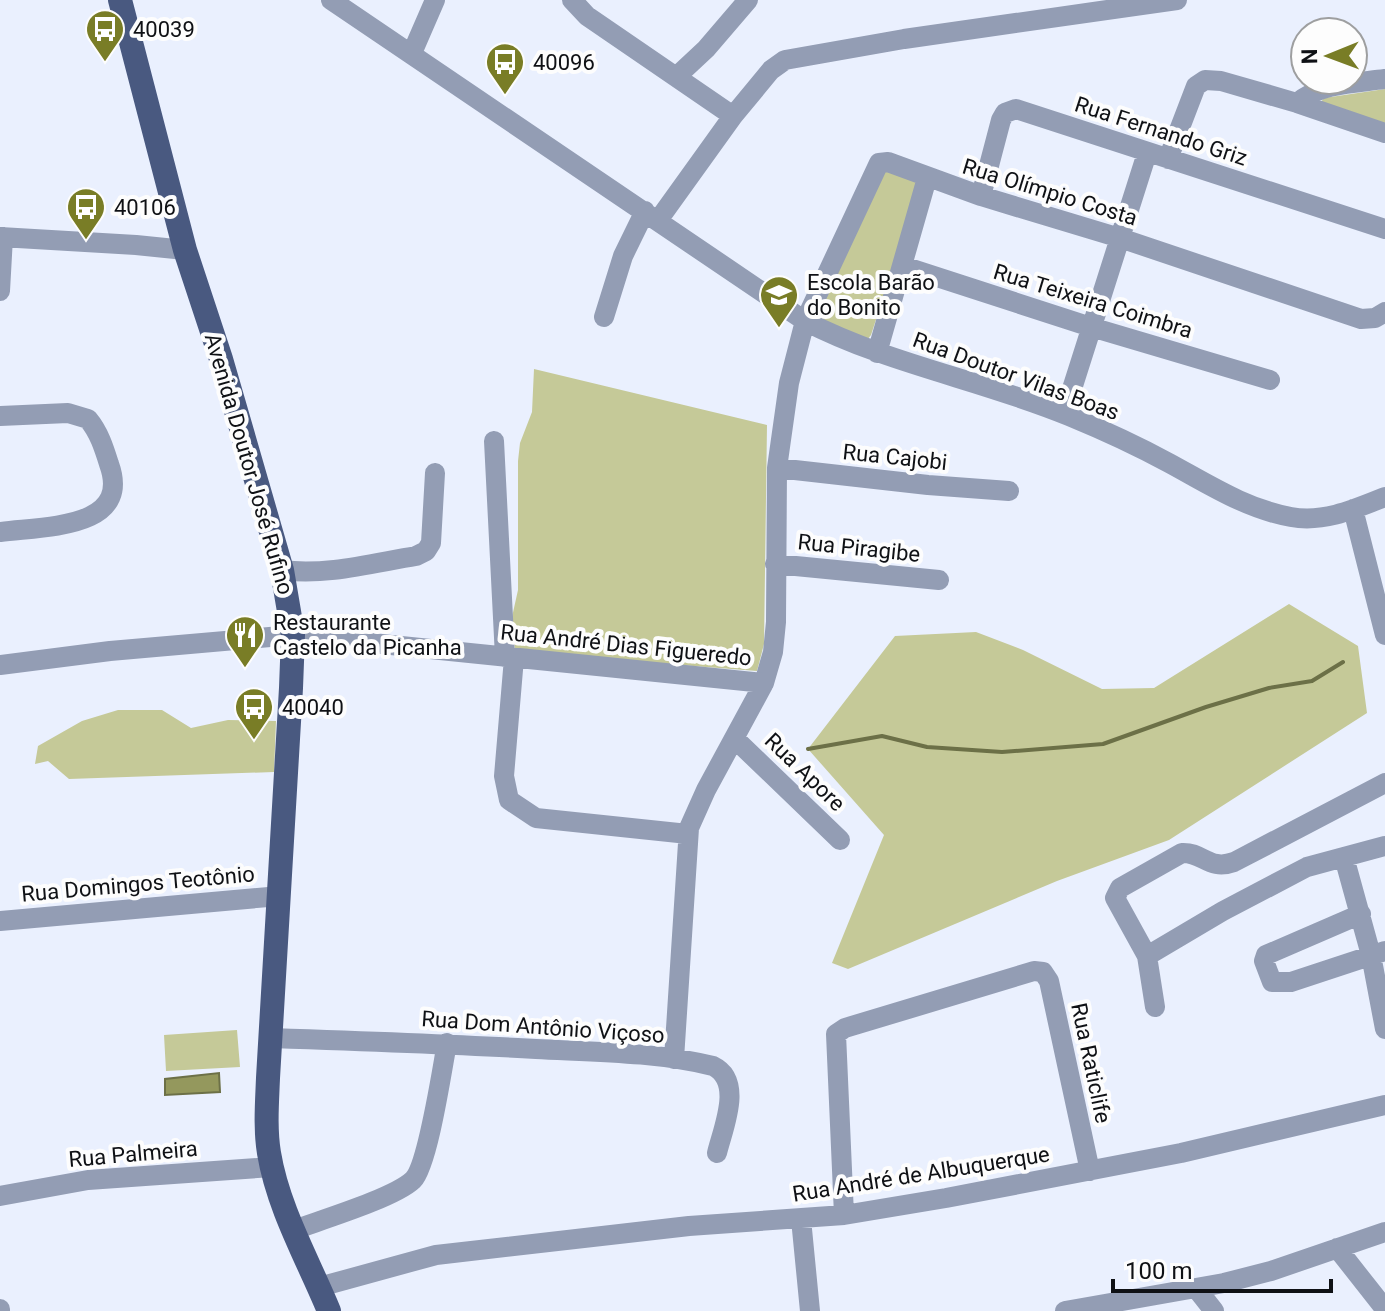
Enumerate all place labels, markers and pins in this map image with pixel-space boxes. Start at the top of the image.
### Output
bus stop icon: 40039 [84,8,126,63]
place label: 40039 [133,17,195,42]
bus stop icon: 40096 [484,41,526,96]
place label: 40096 [533,50,595,75]
bus stop icon: 40106 [65,186,107,241]
place label: 40106 [114,195,176,220]
place label: Escola Barão do Bonito [807,270,935,320]
school or university icon: Escola Barão do Bonito [758,274,800,329]
place label: Restaurante Castelo da Picanha [273,610,462,660]
restaurant icon: Restaurante Castelo da Picanha [224,614,266,669]
bus stop icon: 40040 [233,686,275,741]
place label: 40040 [282,695,344,720]

